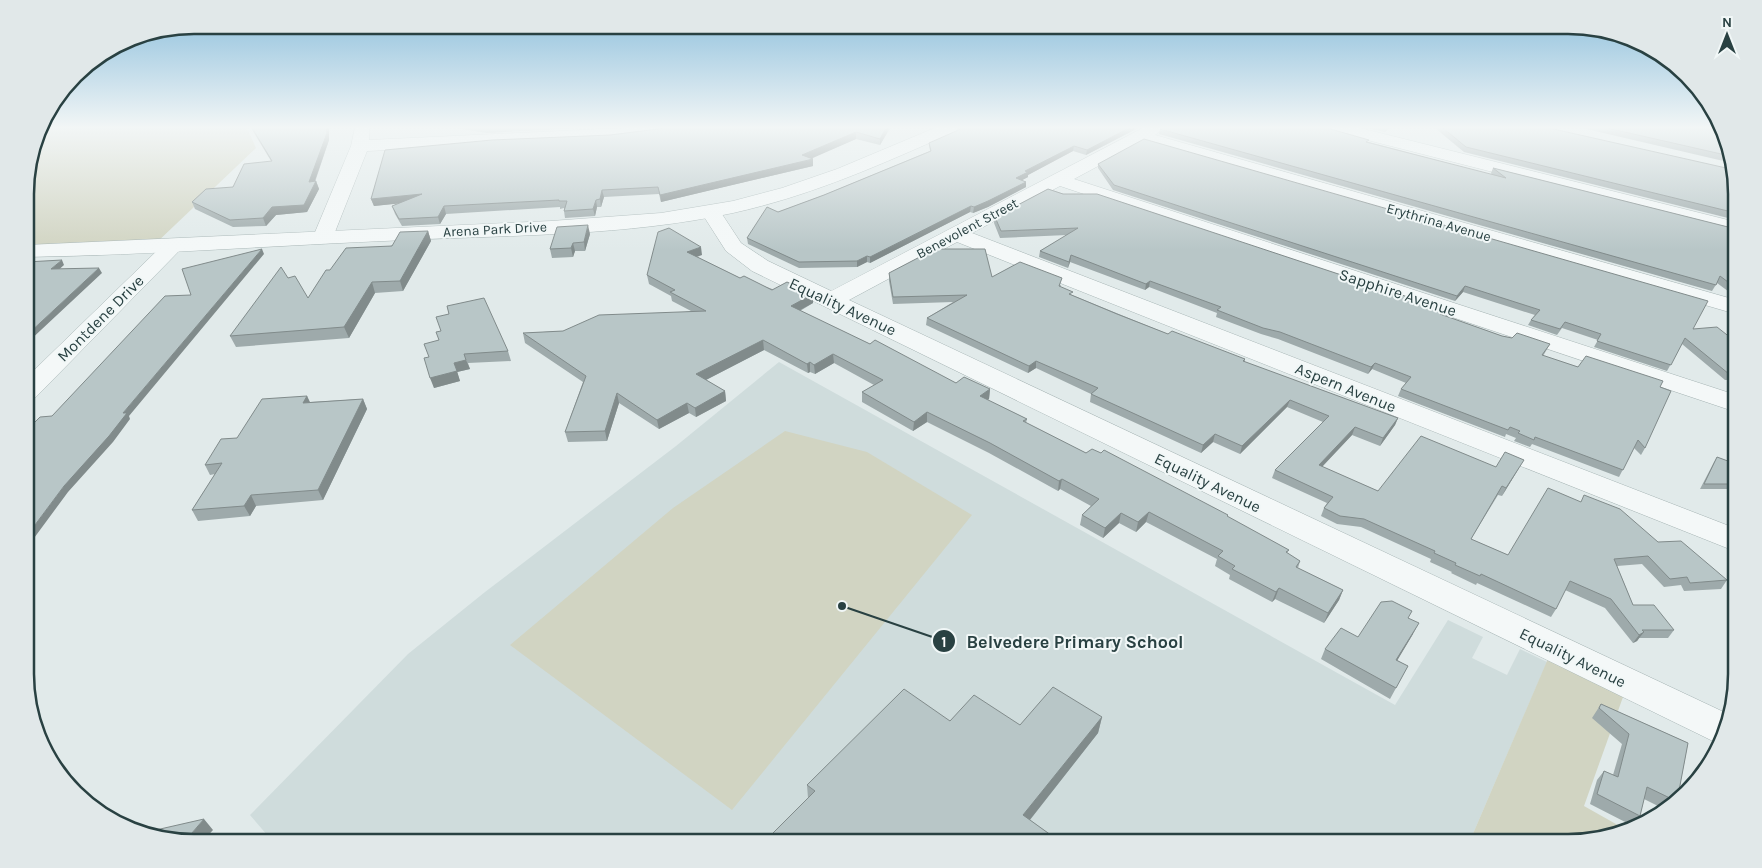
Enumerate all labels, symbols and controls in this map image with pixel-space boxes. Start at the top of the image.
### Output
north arrow [1702,10,1752,60]
text: N [1722,14,1732,31]
street label: Benevolent Street [913,194,1021,262]
street label: Erythrina Avenue [1385,199,1493,246]
street label: Arena Park Drive [443,218,548,241]
street label: Sapphire Avenue [1337,265,1459,320]
street label: Montdene Drive [53,271,148,366]
street label: Equality Avenue [786,273,899,340]
street label: Aspern Avenue [1293,359,1399,416]
street label: Equality Avenue [1151,448,1264,516]
street label: Equality Avenue [1516,623,1629,691]
callout: Belvedere Primary School [932,625,1194,658]
text: Belvedere Primary School [966,631,1184,653]
text: 1 [941,633,947,651]

